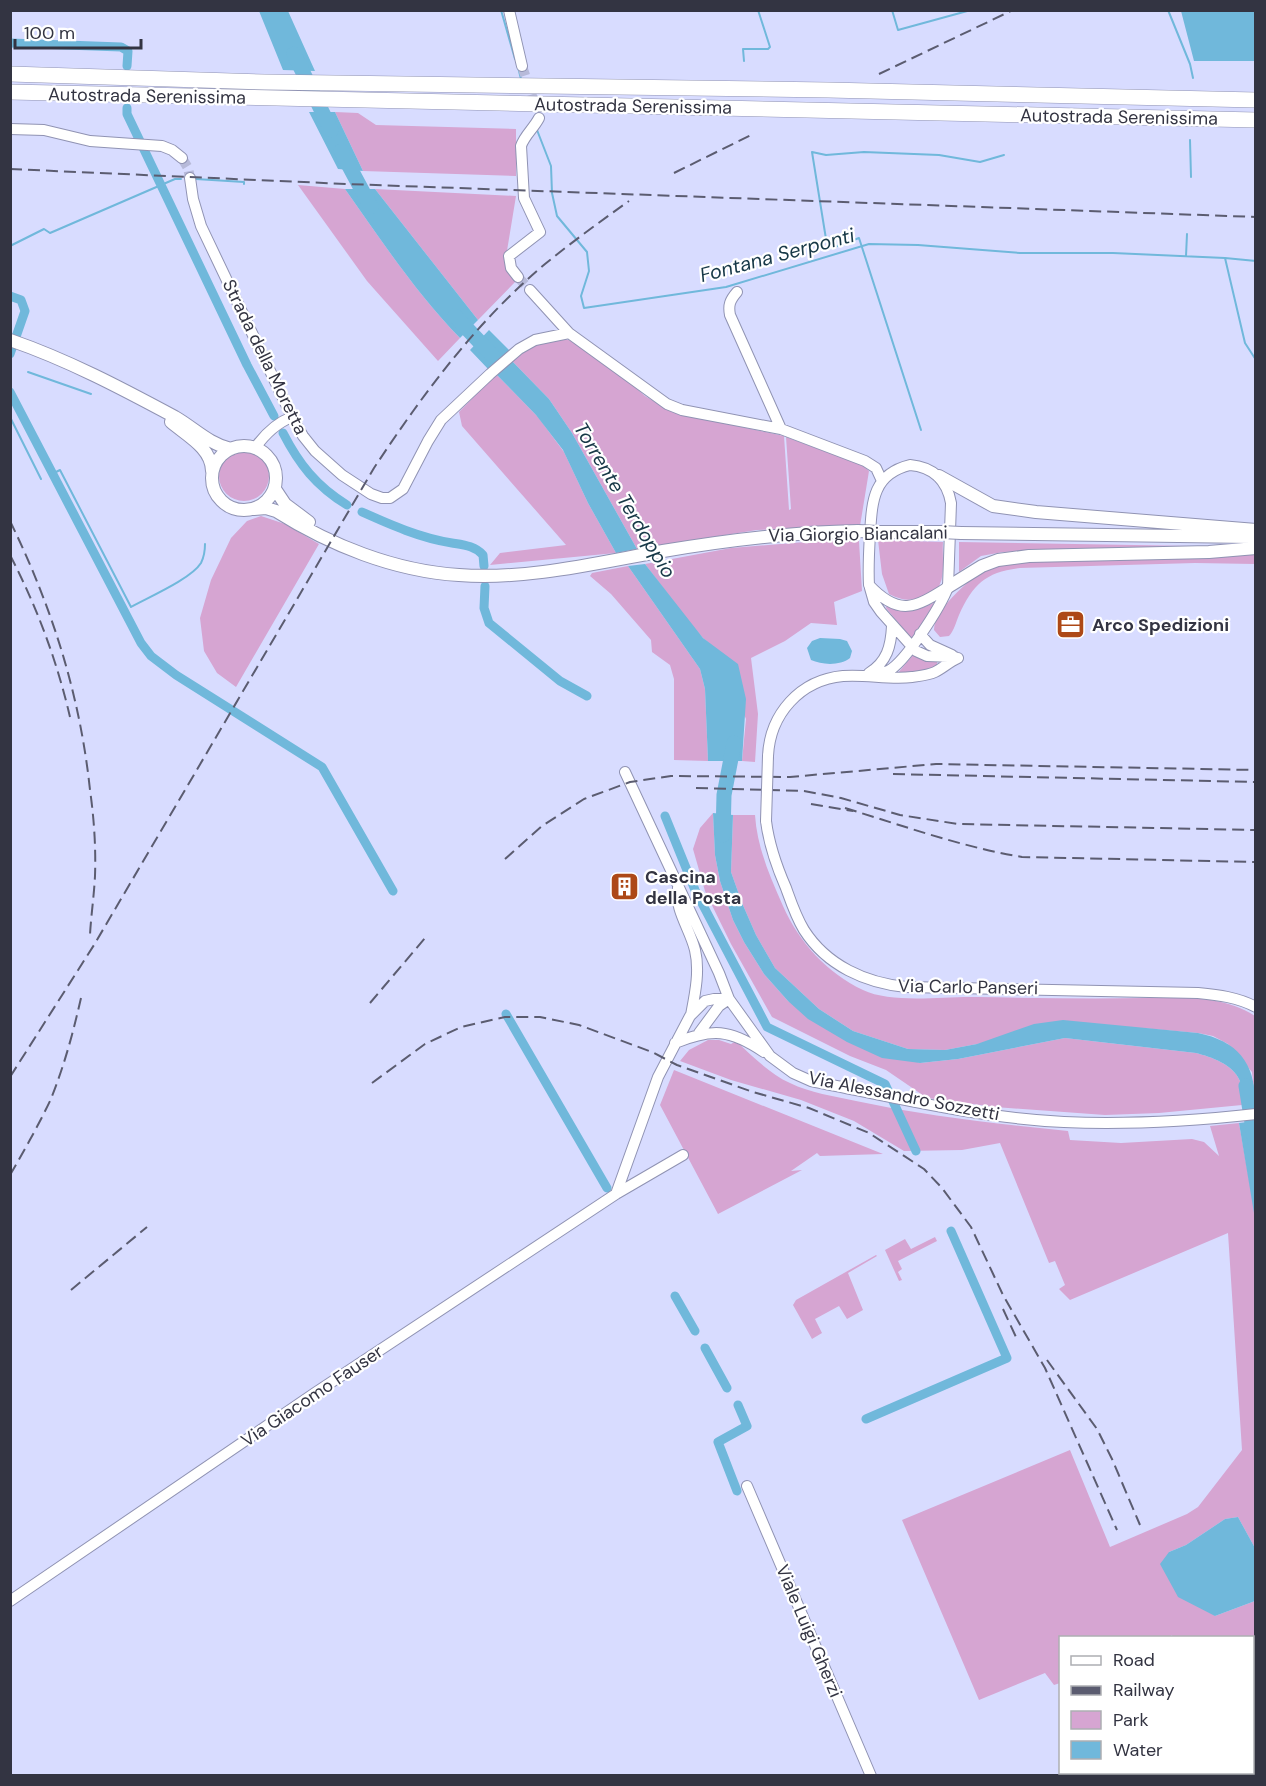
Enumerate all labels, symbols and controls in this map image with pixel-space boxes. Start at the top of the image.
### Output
scale bar [15,12,141,50]
text: 100 m [24,21,75,45]
street label: Autostrada Serenissima [48,82,246,110]
street label: Autostrada Serenissima [534,92,732,120]
street label: Autostrada Serenissima [1020,103,1218,131]
water label: Fontana Serponti [697,222,858,288]
street label: Strada della Moretta [217,275,313,439]
water label: Torrente Terdoppio [568,417,682,583]
street label: Via Giorgio Biancalani [768,520,948,548]
office icon: Arco Spedizioni [1055,609,1087,641]
place label: Arco Spedizioni [1092,613,1229,637]
place label: Cascina della Posta [645,865,741,910]
building icon: Cascina della Posta [608,871,640,903]
street label: Via Carlo Panseri [898,974,1038,1000]
street label: Via Alessandro Sozzetti [806,1066,1002,1126]
street label: Via Giacomo Fauser [236,1339,388,1452]
street label: Viale Luigi Gherzi [770,1561,848,1701]
legend [1059,1636,1254,1774]
text: Road [1113,1648,1155,1672]
text: Railway [1113,1678,1175,1702]
text: Park [1113,1708,1149,1732]
text: Water [1113,1738,1163,1762]

